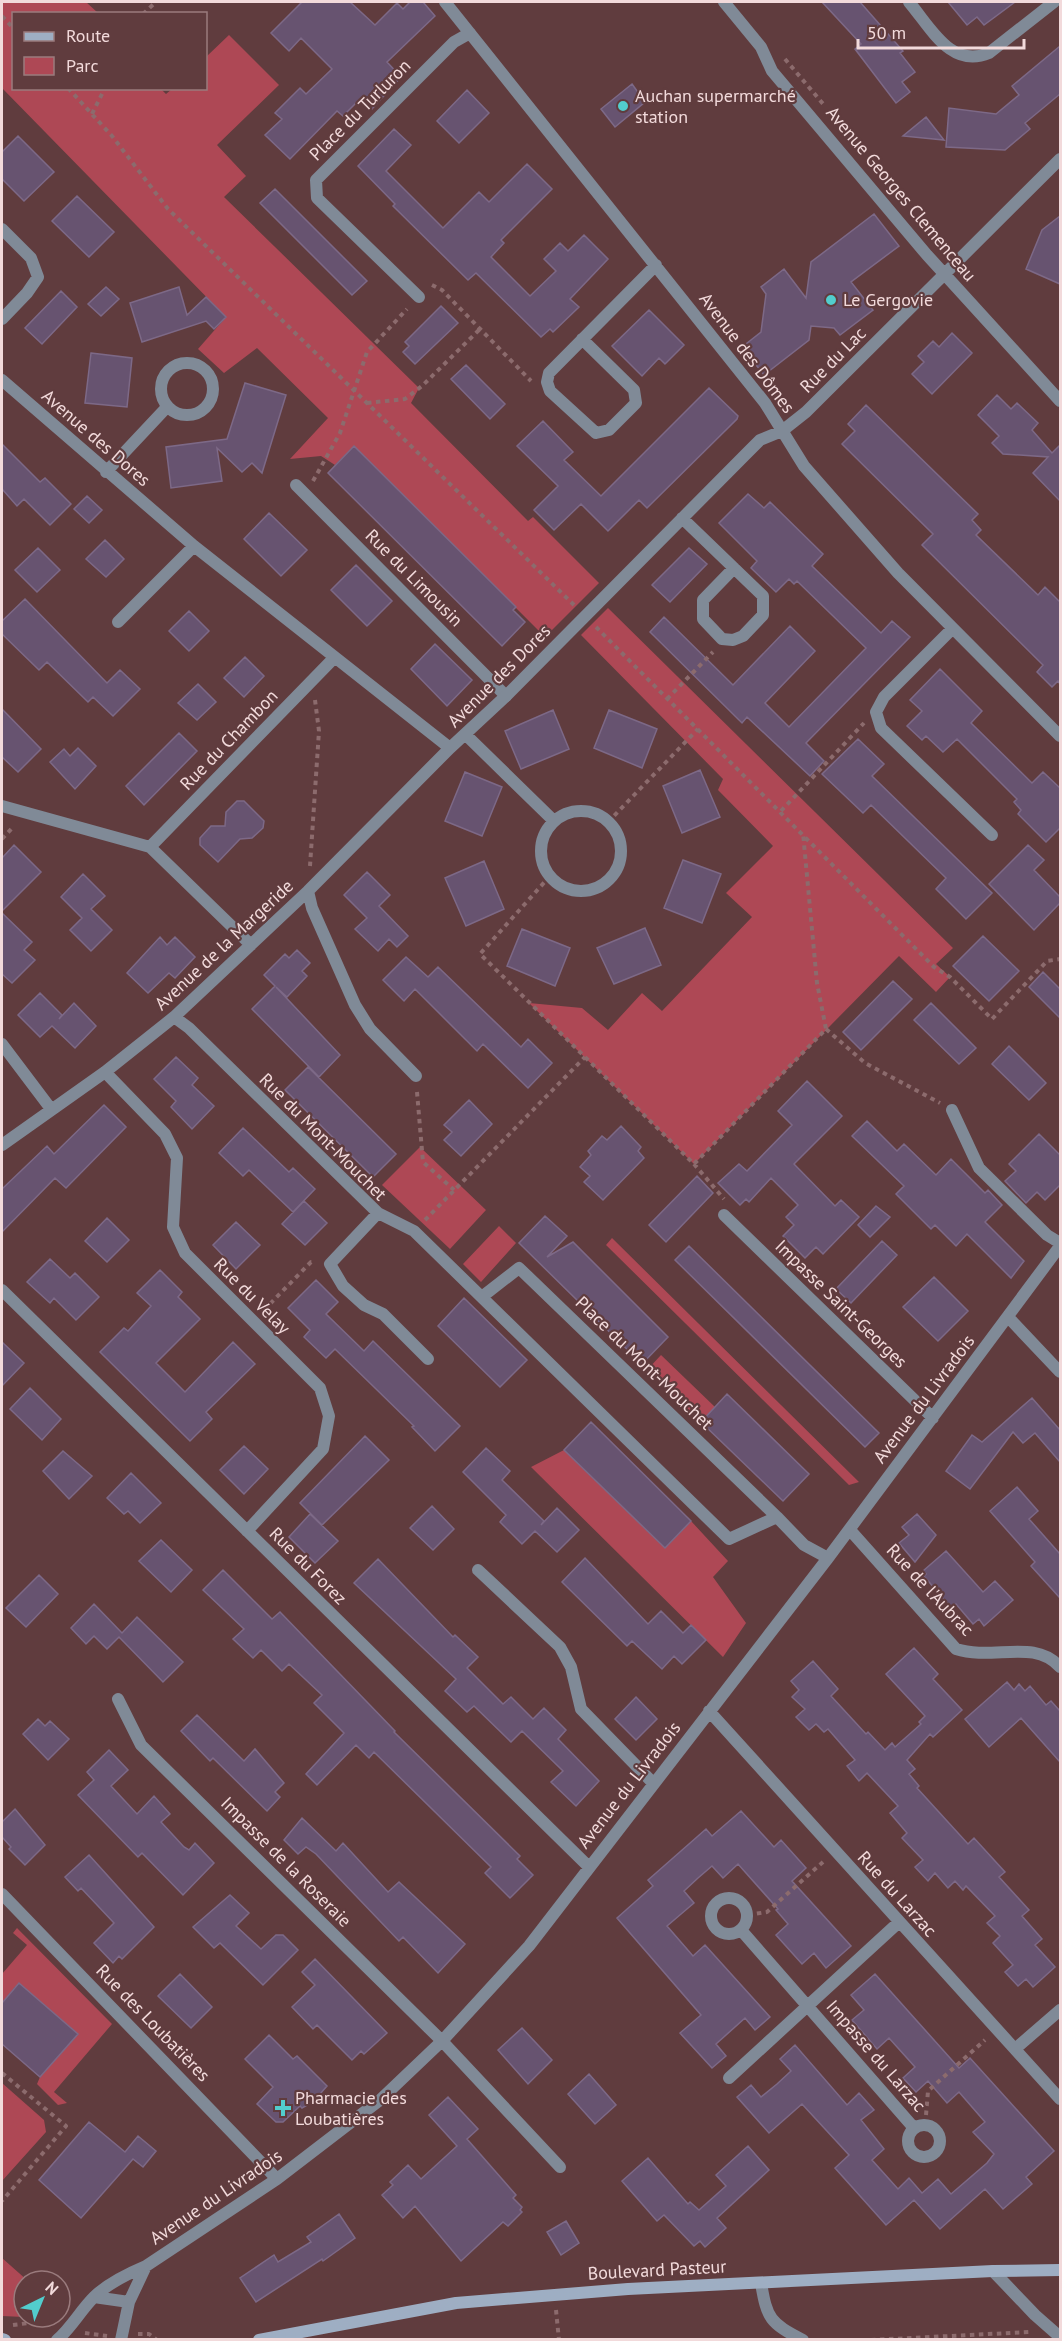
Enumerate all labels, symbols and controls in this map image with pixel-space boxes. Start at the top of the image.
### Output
legend [12,12,207,90]
scale bar [858,12,1024,50]
text: 50 m [867,21,906,44]
text: Route [66,24,110,47]
text: Parc [66,54,99,77]
street label: Place du Turluron [304,54,415,165]
place label: Auchan supermarché station [635,84,796,128]
marker: Auchan supermarché station [616,99,630,113]
street label: Avenue Georges Clemenceau [821,101,981,286]
street label: Avenue des Dômes [695,288,800,418]
place label: Le Gergovie [843,288,933,311]
marker: Le Gergovie [824,293,838,307]
street label: Rue du Lac [795,322,871,398]
street label: Avenue des Dores [37,384,155,491]
street label: Rue du Limousin [361,524,468,631]
street label: Avenue des Dores [442,619,555,732]
street label: Rue du Chambon [175,684,283,795]
street label: Avenue de la Margeride [149,874,298,1015]
street label: Rue du Mont-Mouchet [255,1068,392,1205]
street label: Impasse Saint-Georges [770,1235,912,1373]
street label: Rue du Velay [209,1253,296,1339]
street label: Place du Mont-Mouchet [571,1291,718,1434]
street label: Avenue du Livradois [868,1330,979,1467]
street label: Rue du Forez [265,1522,352,1609]
street label: Rue de l'Aubrac [882,1539,979,1641]
street label: Avenue du Livradois [572,1717,685,1853]
street label: Impasse de la Roseraie [216,1791,357,1932]
street label: Rue du Larzac [853,1846,942,1941]
street label: Rue des Loubatières [91,1959,215,2086]
street label: Impasse du Larzac [821,1995,931,2116]
place label: Pharmacie des Loubatières [295,2086,407,2130]
marker: Pharmacie des Loubatières [276,2101,290,2115]
street label: Avenue du Livradois [145,2144,286,2249]
street label: Boulevard Pasteur [587,2254,727,2285]
north arrow [12,2269,72,2329]
text: N [42,2277,63,2299]

